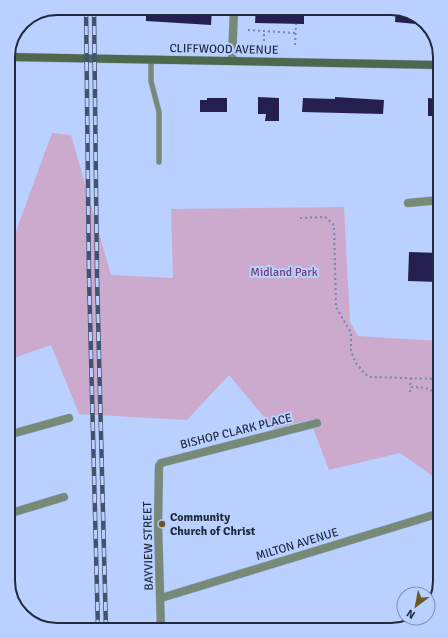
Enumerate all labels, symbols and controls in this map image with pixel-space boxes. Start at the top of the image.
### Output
street label: CLIFFWOOD AVENUE [169,41,279,58]
park label: Midland Park [250,265,318,280]
street label: BISHOP CLARK PLACE [179,410,294,453]
street label: BAYVIEW STREET [140,501,157,591]
place label: Community Church of Christ [170,510,256,539]
marker: Community Church of Christ [157,519,167,529]
street label: MILTON AVENUE [254,525,341,564]
north arrow [396,586,436,626]
text: N [404,607,418,622]

